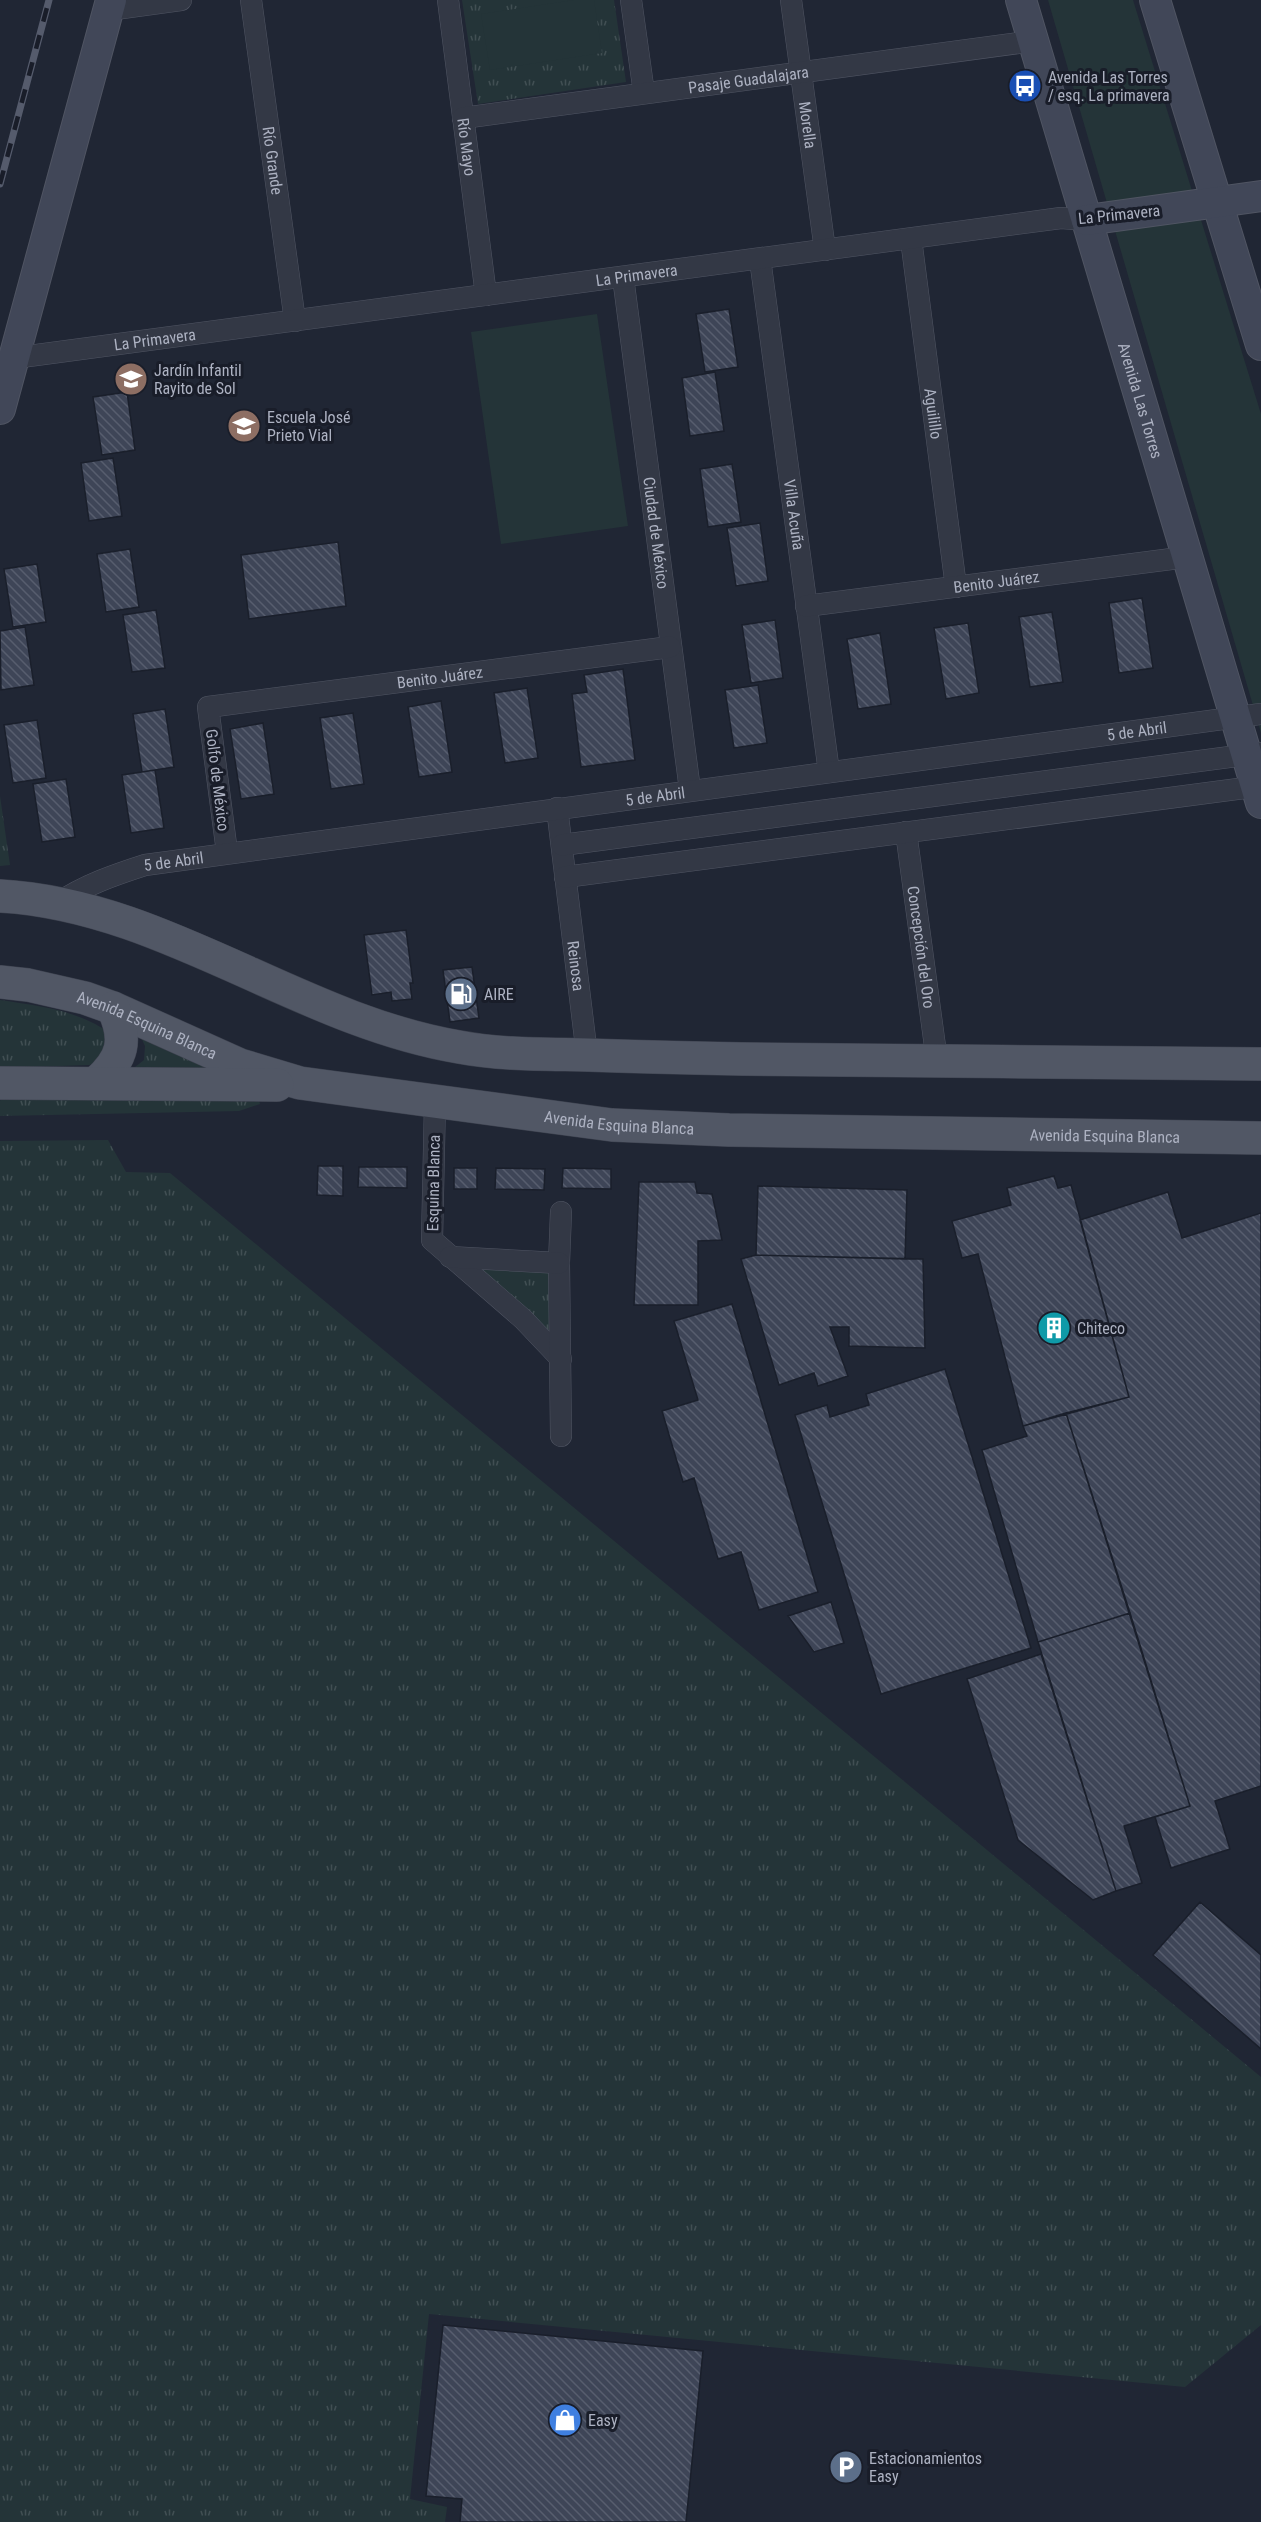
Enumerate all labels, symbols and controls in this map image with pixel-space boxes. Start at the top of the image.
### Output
street label: Pasaje Guadalajara [687,62,810,97]
bus stop icon: Avenida Las Torres / esq. La primavera [1007,68,1043,104]
place label: Avenida Las Torres / esq. La primavera [1048,68,1170,105]
street label: Morella [795,100,820,150]
street label: Río Mayo [453,117,480,177]
street label: Río Grande [258,125,287,196]
street label: La Primavera [1077,201,1161,228]
street label: La Primavera [594,260,679,290]
street label: La Primavera [113,325,197,355]
street label: Avenida Las Torres [1114,341,1166,461]
school or university icon: Jardín Infantil Rayito de Sol [113,361,149,397]
place label: Jardín Infantil Rayito de Sol [154,361,242,398]
street label: Aguilillo [920,387,946,440]
school or university icon: Escuela José Prieto Vial [226,408,262,444]
place label: Escuela José Prieto Vial [267,408,350,445]
street label: Ciudad de México [639,476,673,590]
street label: Villa Acuña [780,478,808,551]
street label: Benito Juárez [952,567,1041,597]
street label: Benito Juárez [396,662,484,692]
street label: 5 de Abril [1106,718,1168,745]
street label: Golfo de México [202,728,233,832]
street label: 5 de Abril [624,783,686,810]
street label: 5 de Abril [143,848,205,875]
street label: Concepción del Oro [903,885,939,1009]
street label: Reinosa [563,940,588,992]
fuel station icon: AIRE [443,976,479,1012]
place label: AIRE [484,985,514,1004]
street label: Avenida Esquina Blanca [75,987,220,1063]
street label: Avenida Esquina Blanca [543,1107,695,1139]
street label: Avenida Esquina Blanca [1029,1126,1180,1147]
street label: Esquina Blanca [423,1135,444,1231]
building icon: Chiteco [1036,1310,1072,1346]
place label: Chiteco [1077,1319,1125,1338]
shop icon: Easy [547,2402,583,2438]
place label: Easy [588,2411,618,2430]
parking icon: Estacionamientos Easy [828,2449,864,2485]
place label: Estacionamientos Easy [869,2449,982,2486]

